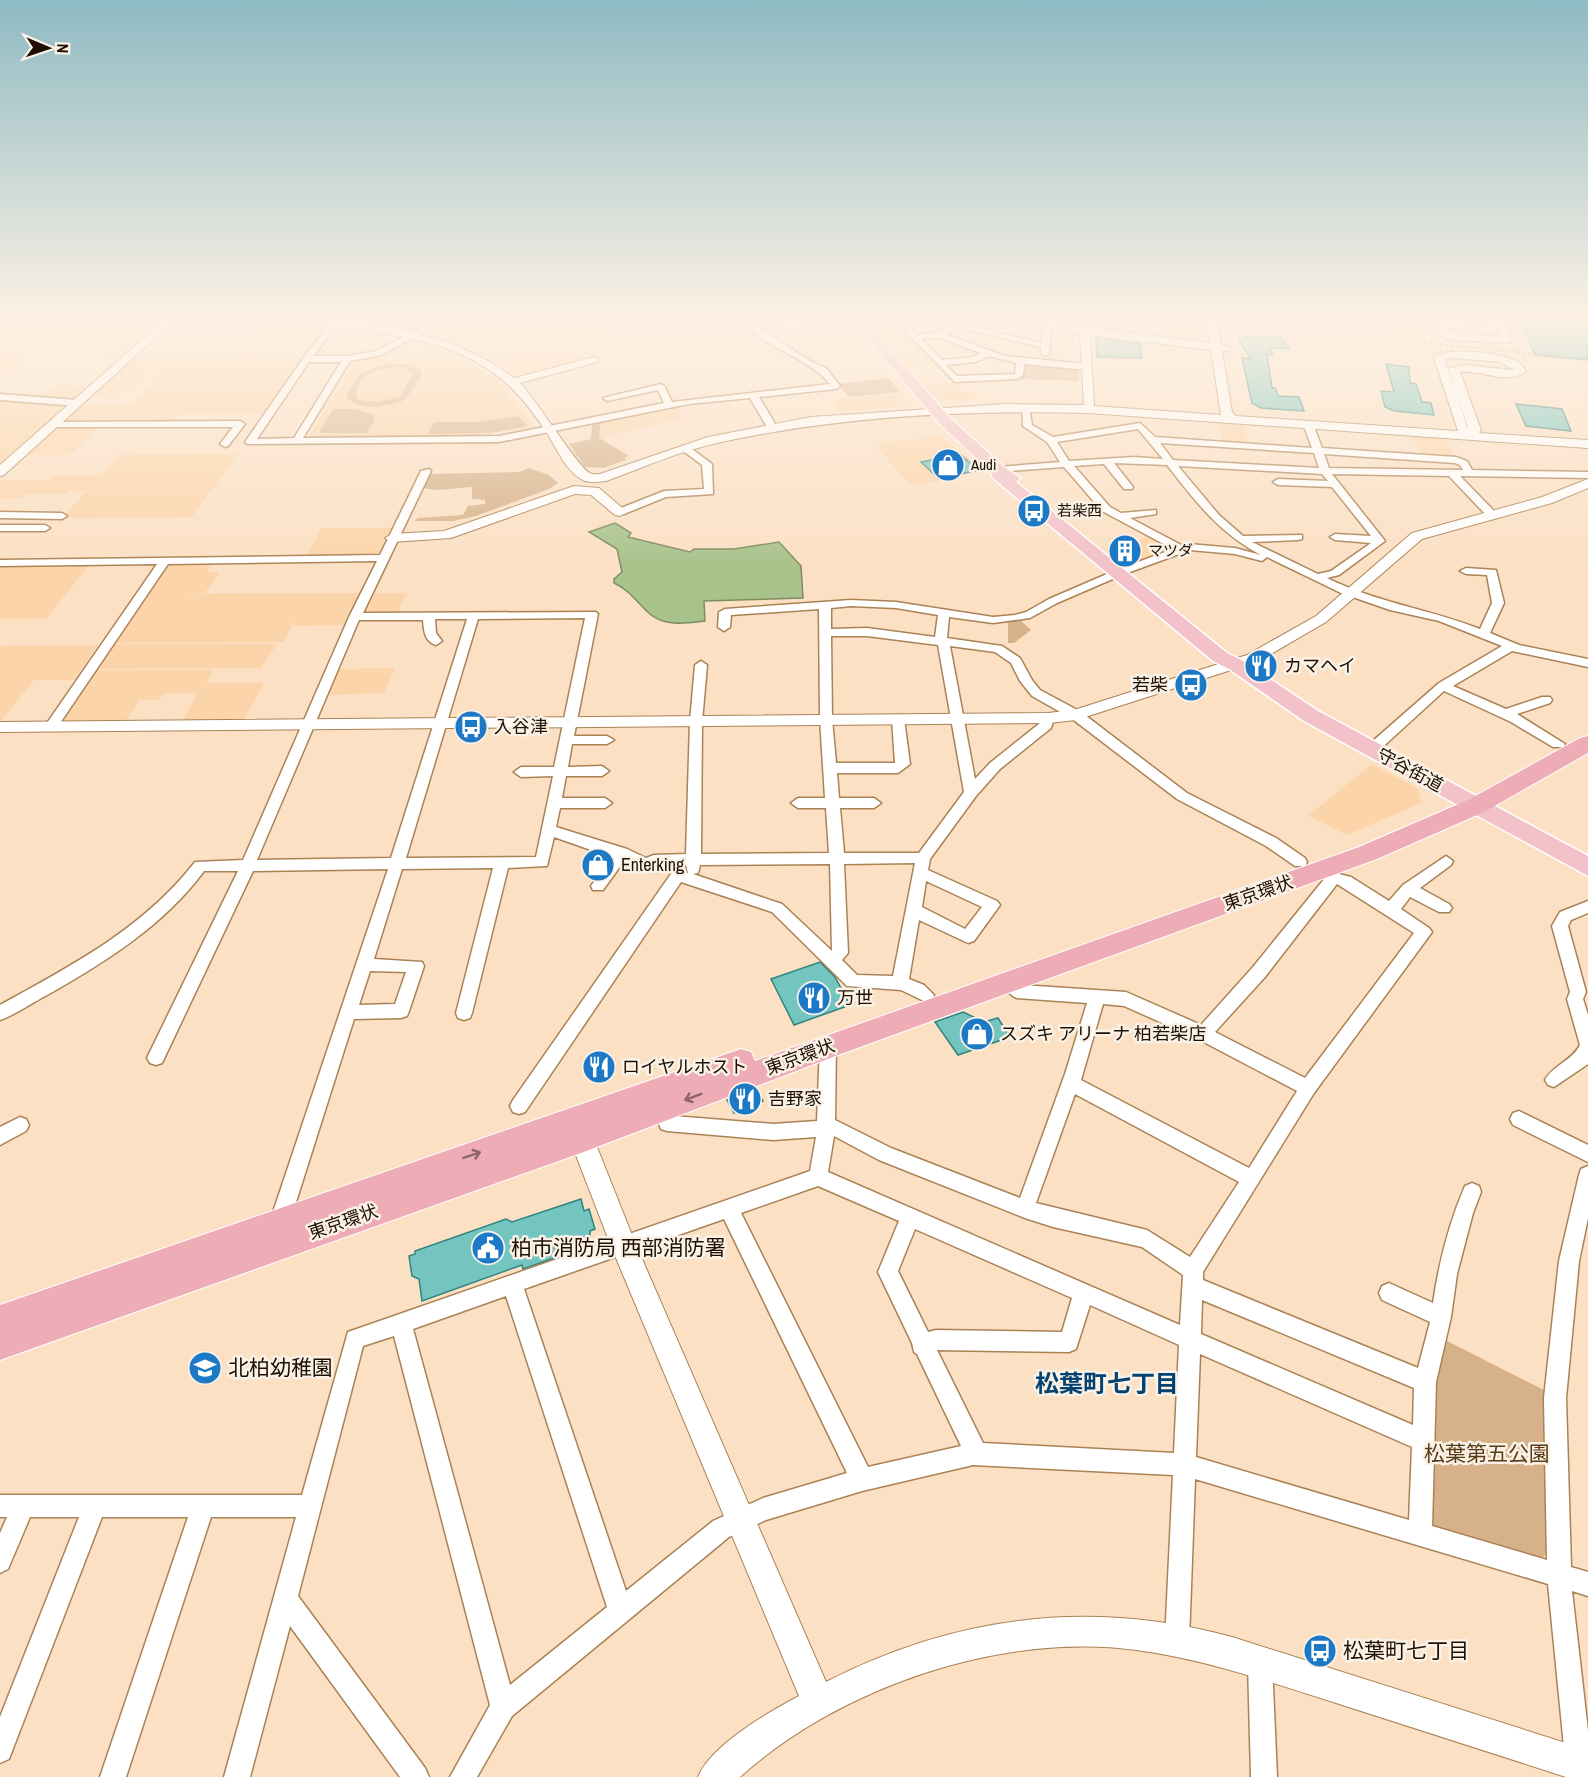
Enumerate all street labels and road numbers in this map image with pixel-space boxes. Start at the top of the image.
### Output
street label: 守谷街道 [1373,742,1448,797]
street label: 東京環状 [1220,869,1296,916]
street label: 東京環状 [762,1032,838,1081]
street label: 東京環状 [305,1198,381,1245]

